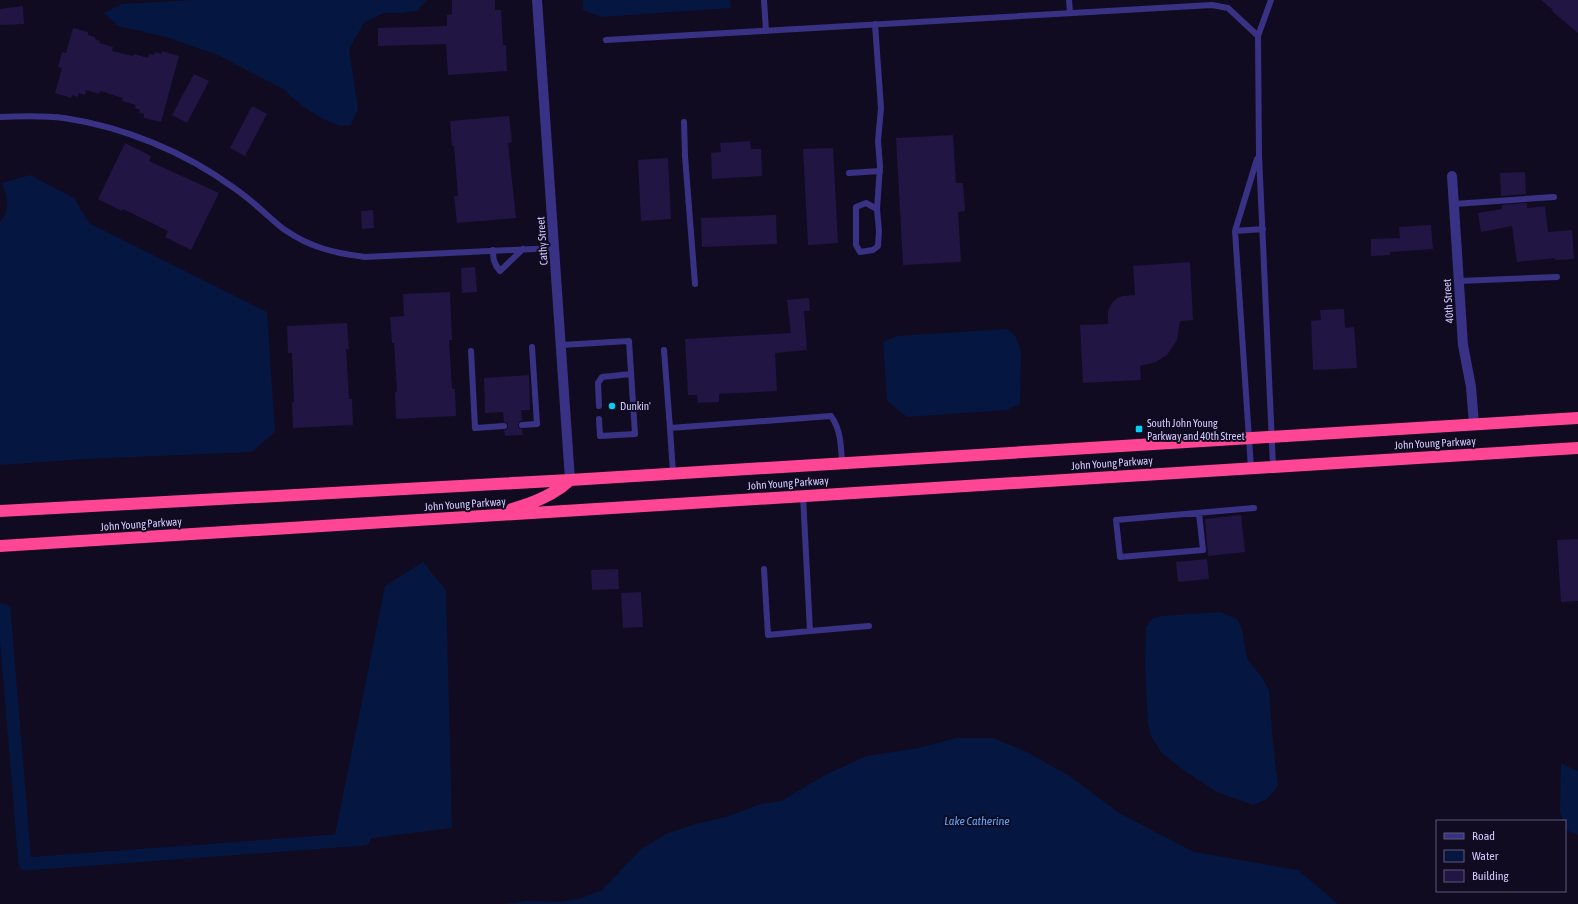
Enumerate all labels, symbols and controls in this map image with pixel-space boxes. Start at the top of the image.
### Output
street label: Cathy Street [534,216,550,266]
street label: 40th Street [1440,278,1456,324]
place label: Dunkin' [620,400,651,412]
marker: Dunkin' [607,401,617,411]
place label: South John Young Parkway and 40th Street [1147,417,1245,442]
marker: South John Young Parkway and 40th Street [1134,424,1144,434]
street label: John Young Parkway [1394,435,1477,451]
street label: John Young Parkway [1071,454,1154,472]
street label: John Young Parkway [747,474,830,492]
street label: John Young Parkway [424,495,507,513]
street label: John Young Parkway [100,515,183,533]
water label: Lake Catherine [944,814,1010,828]
legend [1436,820,1566,892]
text: Road [1472,829,1495,843]
text: Water [1472,849,1499,863]
text: Building [1472,869,1510,883]

